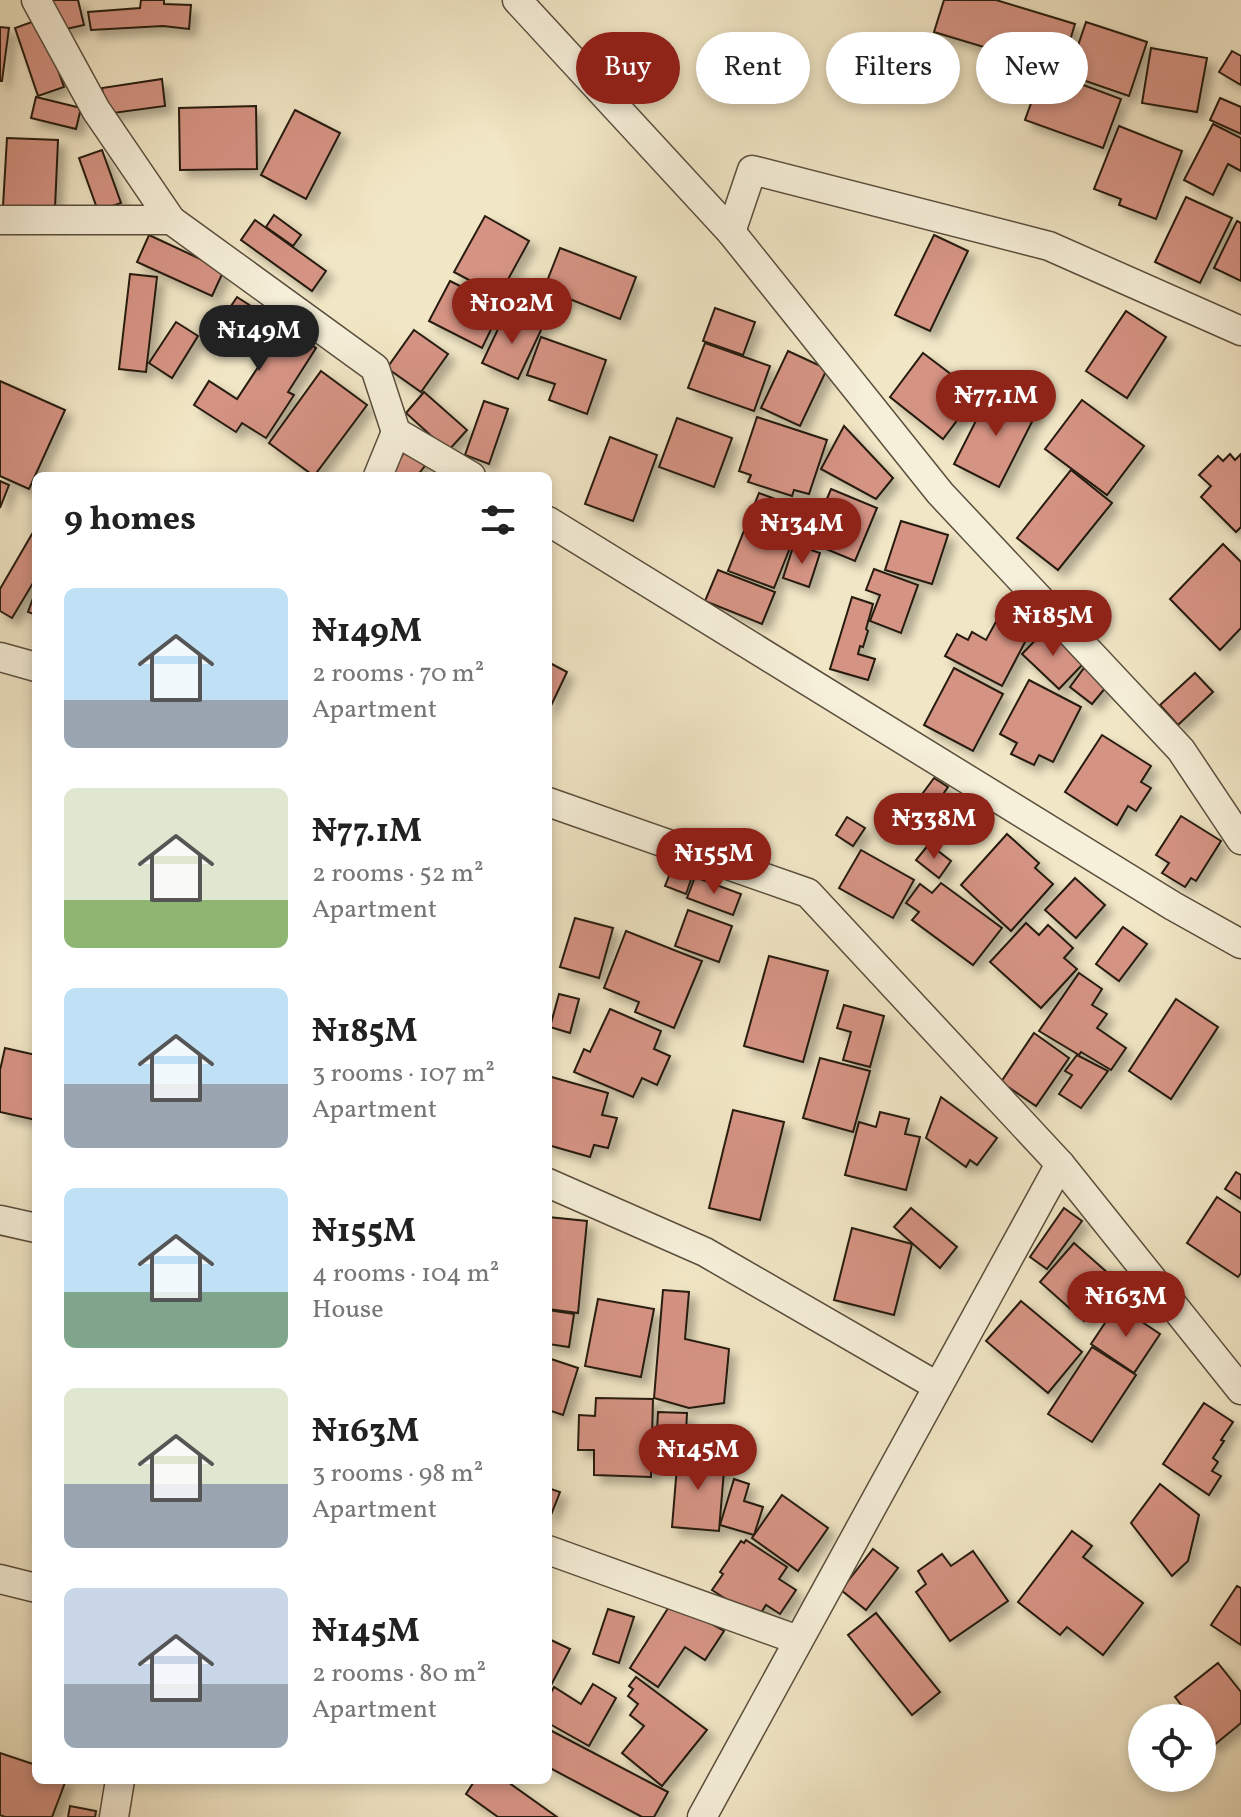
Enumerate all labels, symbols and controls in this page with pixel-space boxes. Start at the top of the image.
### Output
chip: Buy [576,32,680,104]
chip: Rent [696,32,810,104]
chip: Filters [826,32,960,104]
chip: New [976,32,1088,104]
pin: ₦102M [456,278,568,346]
text: ₦102M [470,286,554,322]
pin: ₦149M [203,305,315,373]
text: ₦149M [217,313,301,349]
pin: ₦77.1M [931,370,1061,438]
text: ₦77.1M [954,378,1038,414]
text: 9 homes [64,497,196,544]
icon: filters [476,498,520,542]
pin: ₦134M [746,498,858,566]
text: ₦134M [760,506,844,542]
pin: ₦185M [997,590,1109,658]
text: ₦185M [1013,598,1093,634]
text: ₦149M [312,609,422,656]
icon: home [128,620,224,716]
text: 2 rooms · 70 m² [312,656,484,692]
text: Apartment [312,692,437,728]
pin: ₦338M [878,793,990,861]
text: ₦338M [892,801,976,837]
text: ₦77.1M [312,809,422,856]
icon: home [128,820,224,916]
pin: ₦155M [658,828,770,896]
text: ₦155M [674,836,754,872]
text: 2 rooms · 52 m² [312,856,484,892]
text: Apartment [312,892,437,928]
text: ₦185M [312,1009,417,1056]
icon: home [128,1020,224,1116]
text: 3 rooms · 107 m² [312,1056,495,1092]
text: Apartment [312,1092,437,1128]
text: ₦155M [312,1209,416,1256]
icon: home [128,1220,224,1316]
text: 4 rooms · 104 m² [312,1256,499,1292]
pin: ₦163M [1070,1271,1182,1339]
text: ₦163M [1085,1279,1167,1315]
text: House [312,1292,384,1328]
text: ₦163M [312,1409,419,1456]
icon: home [128,1420,224,1516]
pin: ₦145M [642,1424,754,1492]
text: ₦145M [657,1432,739,1468]
text: 3 rooms · 98 m² [312,1456,483,1492]
text: Apartment [312,1492,437,1528]
text: ₦145M [312,1609,420,1656]
icon: home [128,1620,224,1716]
text: 2 rooms · 80 m² [312,1656,486,1692]
text: Apartment [312,1692,437,1728]
map controls [1128,1704,1216,1792]
button: locate [1128,1704,1216,1792]

